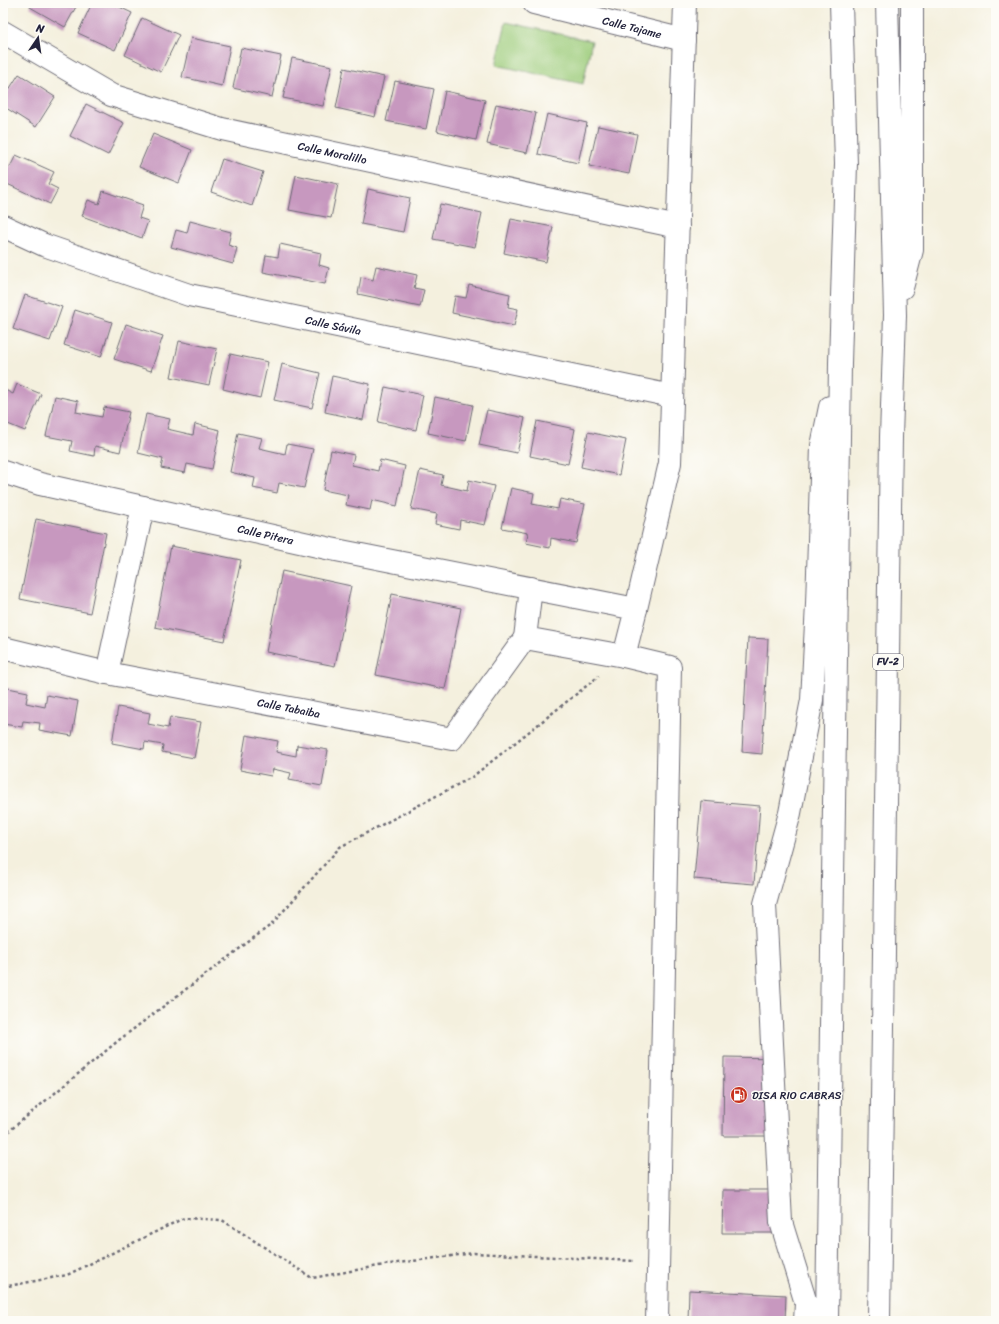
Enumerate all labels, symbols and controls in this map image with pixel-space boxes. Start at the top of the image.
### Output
street label: Calle Tajame [600,11,664,44]
north arrow [18,18,58,58]
text: N [33,18,46,39]
street label: Calle Moralillo [296,136,369,169]
street label: Calle Sávila [304,310,363,340]
street label: Calle Pitera [236,519,296,550]
road number: FV-2 [873,654,903,670]
street label: Calle Tabaiba [256,692,322,723]
fuel station icon: DISA RIO CABRAS [729,1085,749,1105]
place label: DISA RIO CABRAS [752,1086,842,1105]

